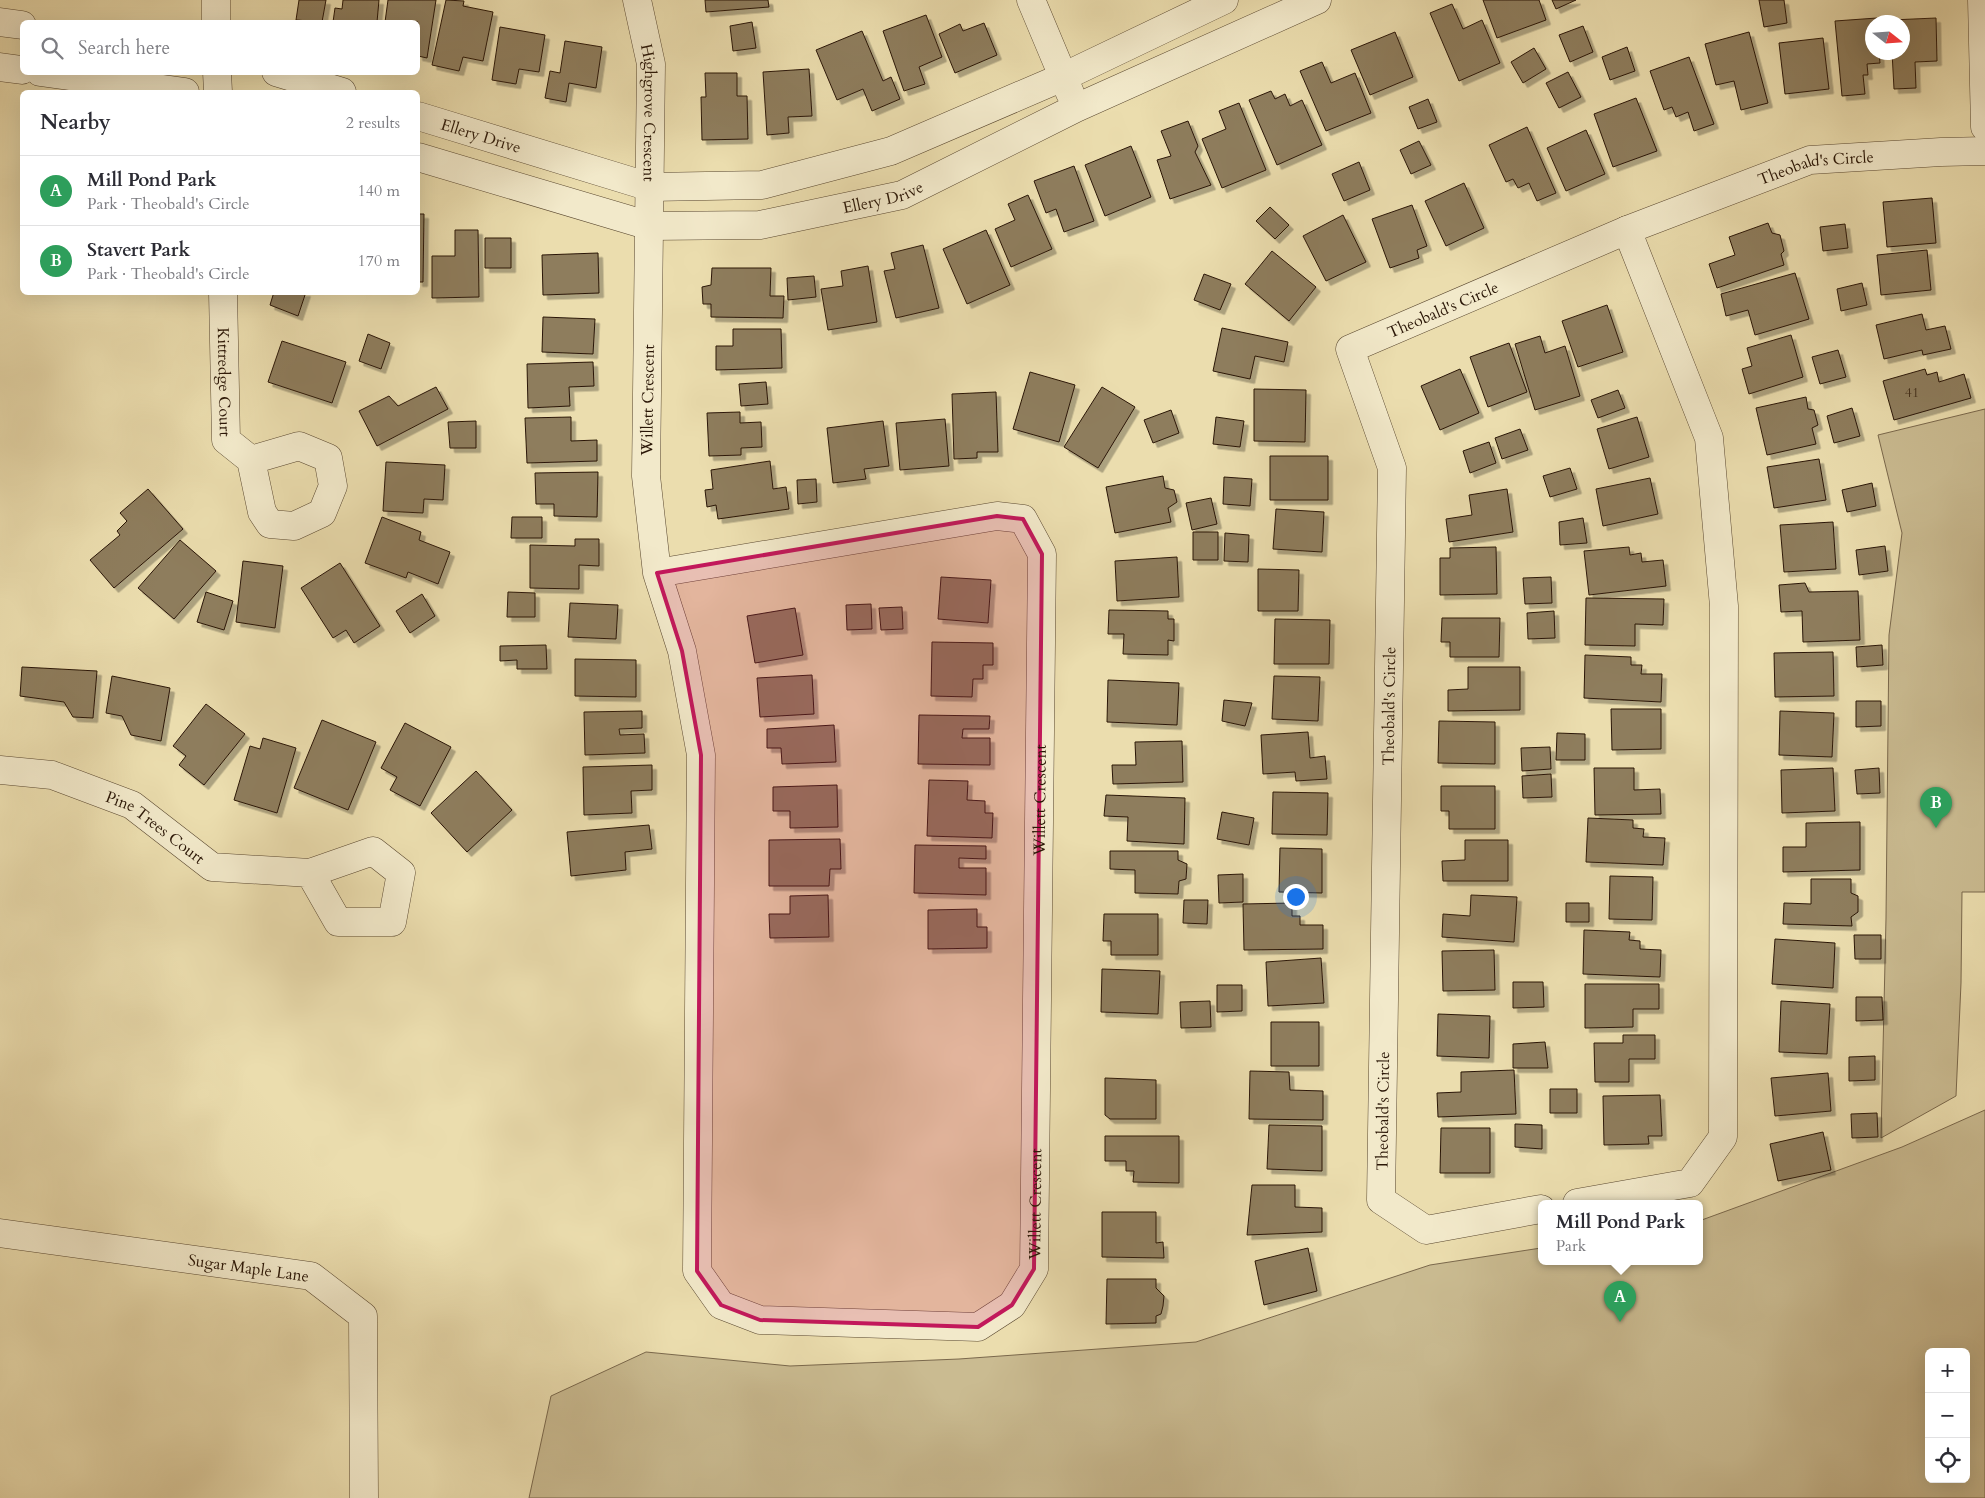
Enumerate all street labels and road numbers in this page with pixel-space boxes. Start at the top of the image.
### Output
street label: Highgrove Crescent [635,42,661,182]
street label: Ellery Drive [438,114,524,159]
street label: Theobald's Circle [1755,146,1874,191]
street label: Ellery Drive [841,176,927,219]
street label: Theobald's Circle [1384,277,1502,344]
street label: Kittredge Court [212,327,236,437]
street label: Willett Crescent [636,344,660,457]
street label: Theobald's Circle [1378,646,1401,766]
street label: Willett Crescent [1029,744,1052,857]
street label: Pine Trees Court [102,786,209,869]
street label: Theobald's Circle [1371,1051,1395,1171]
street label: Willett Crescent [1024,1148,1047,1261]
street label: Sugar Maple Lane [187,1249,310,1288]

